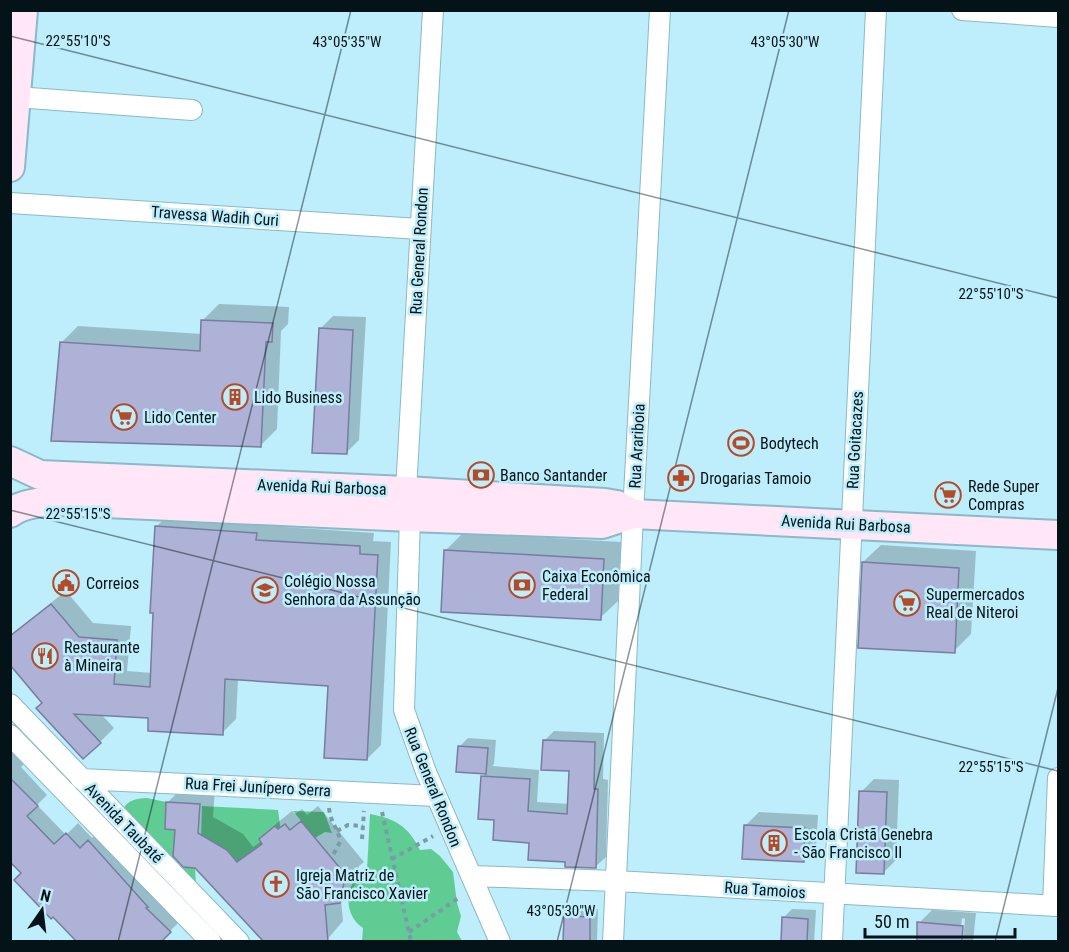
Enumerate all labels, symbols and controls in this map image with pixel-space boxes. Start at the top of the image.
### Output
text: 22°55'10"S [45,32,111,50]
text: 43°05'35"W [313,33,382,51]
text: 43°05'30"W [751,33,820,51]
street label: Rua General Rondon [406,187,432,315]
street label: Travessa Wadih Curi [151,202,279,230]
text: 22°55'10"S [958,285,1024,303]
building icon: Lido Business [220,382,250,412]
place label: Lido Business [254,388,342,407]
street label: Rua Goitacazes [843,391,867,489]
supermarket icon: Lido Center [109,402,139,432]
street label: Rua Arariboia [625,403,649,489]
place label: Lido Center [144,408,216,427]
sports icon: Bodytech [726,428,756,458]
place label: Bodytech [760,434,819,453]
bank icon: Banco Santander [466,460,496,490]
pharmacy icon: Drogarias Tamoio [666,463,696,493]
place label: Banco Santander [500,466,608,485]
place label: Drogarias Tamoio [700,469,811,488]
street label: Avenida Rui Barbosa [257,475,387,499]
place label: Rede Super Compras [968,477,1040,514]
supermarket icon: Rede Super Compras [933,480,963,510]
text: 22°55'15"S [45,505,111,523]
street label: Avenida Rui Barbosa [781,511,911,537]
place label: Caixa Econômica Federal [542,567,651,604]
public building icon: Correios [51,568,81,598]
bank icon: Caixa Econômica Federal [507,570,537,600]
place label: Colégio Nossa Senhora da Assunção [284,572,421,609]
place label: Correios [86,574,139,593]
school or university icon: Colégio Nossa Senhora da Assunção [250,575,280,605]
place label: Supermercados Real de Niteroi [926,585,1025,622]
supermarket icon: Supermercados Real de Niteroi [892,588,922,618]
place label: Restaurante à Mineira [64,638,140,675]
restaurant icon: Restaurante à Mineira [30,641,60,671]
street label: Rua General Rondon [400,724,466,850]
text: 22°55'15"S [958,758,1024,776]
street label: Rua Frei Junípero Serra [184,774,332,800]
street label: Avenida Taubaté [81,779,167,867]
place label: Escola Cristã Genebra - São Francisco II [794,825,933,862]
building icon: Escola Cristã Genebra - São Francisco II [759,828,789,858]
place label: Igreja Matriz de São Francisco Xavier [296,866,428,903]
church icon: Igreja Matriz de São Francisco Xavier [261,869,291,899]
street label: Rua Tamoios [724,878,806,902]
north arrow [12,880,72,940]
text: N [38,886,53,906]
scale bar [865,901,1015,939]
text: 43°05'30"W [527,902,596,920]
text: 50 m [874,911,909,932]

